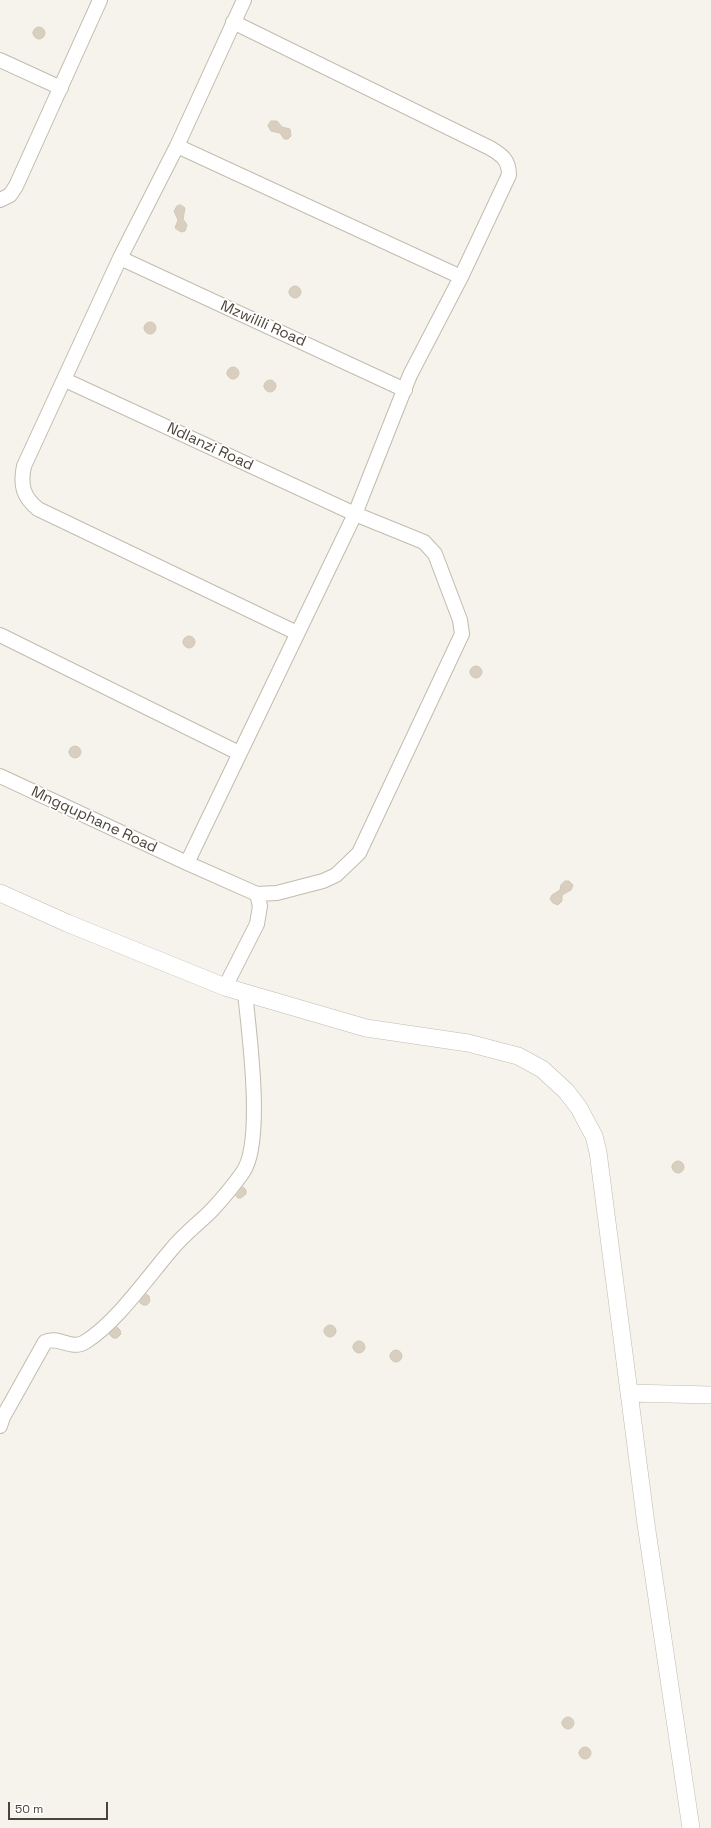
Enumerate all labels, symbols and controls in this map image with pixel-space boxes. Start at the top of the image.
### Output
street label: Mzwilili Road [217,297,309,351]
street label: Ndlanzi Road [164,419,256,475]
street label: Mngquphane Road [28,783,160,857]
scale bar [10,1794,110,1820]
text: 50 m [15,1801,43,1817]

